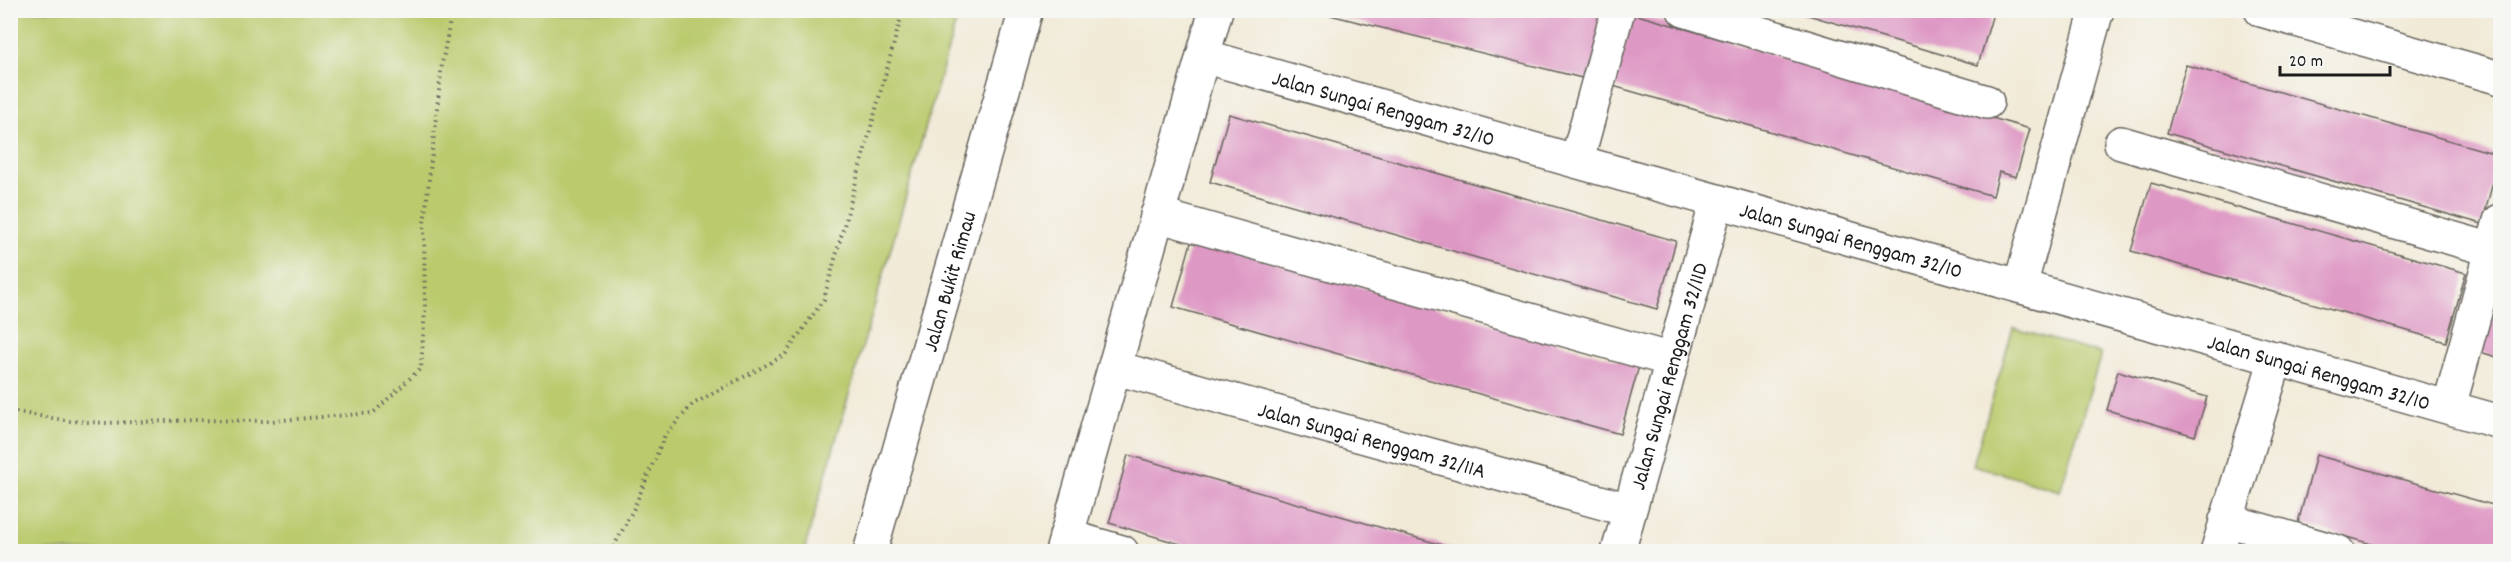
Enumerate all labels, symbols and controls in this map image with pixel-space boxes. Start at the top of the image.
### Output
scale bar [2280,39,2390,77]
text: 20 m [2289,50,2323,75]
street label: Jalan Sungai Renggam 32/10 [1268,64,1498,157]
street label: Jalan Sungai Renggam 32/10 [1736,196,1966,289]
street label: Jalan Bukit Rimau [916,208,986,356]
street label: Jalan Sungai Renggam 32/11D [1624,260,1718,494]
street label: Jalan Sungai Renggam 32/10 [2203,328,2434,421]
street label: Jalan Sungai Renggam 32/11A [1254,396,1489,489]

